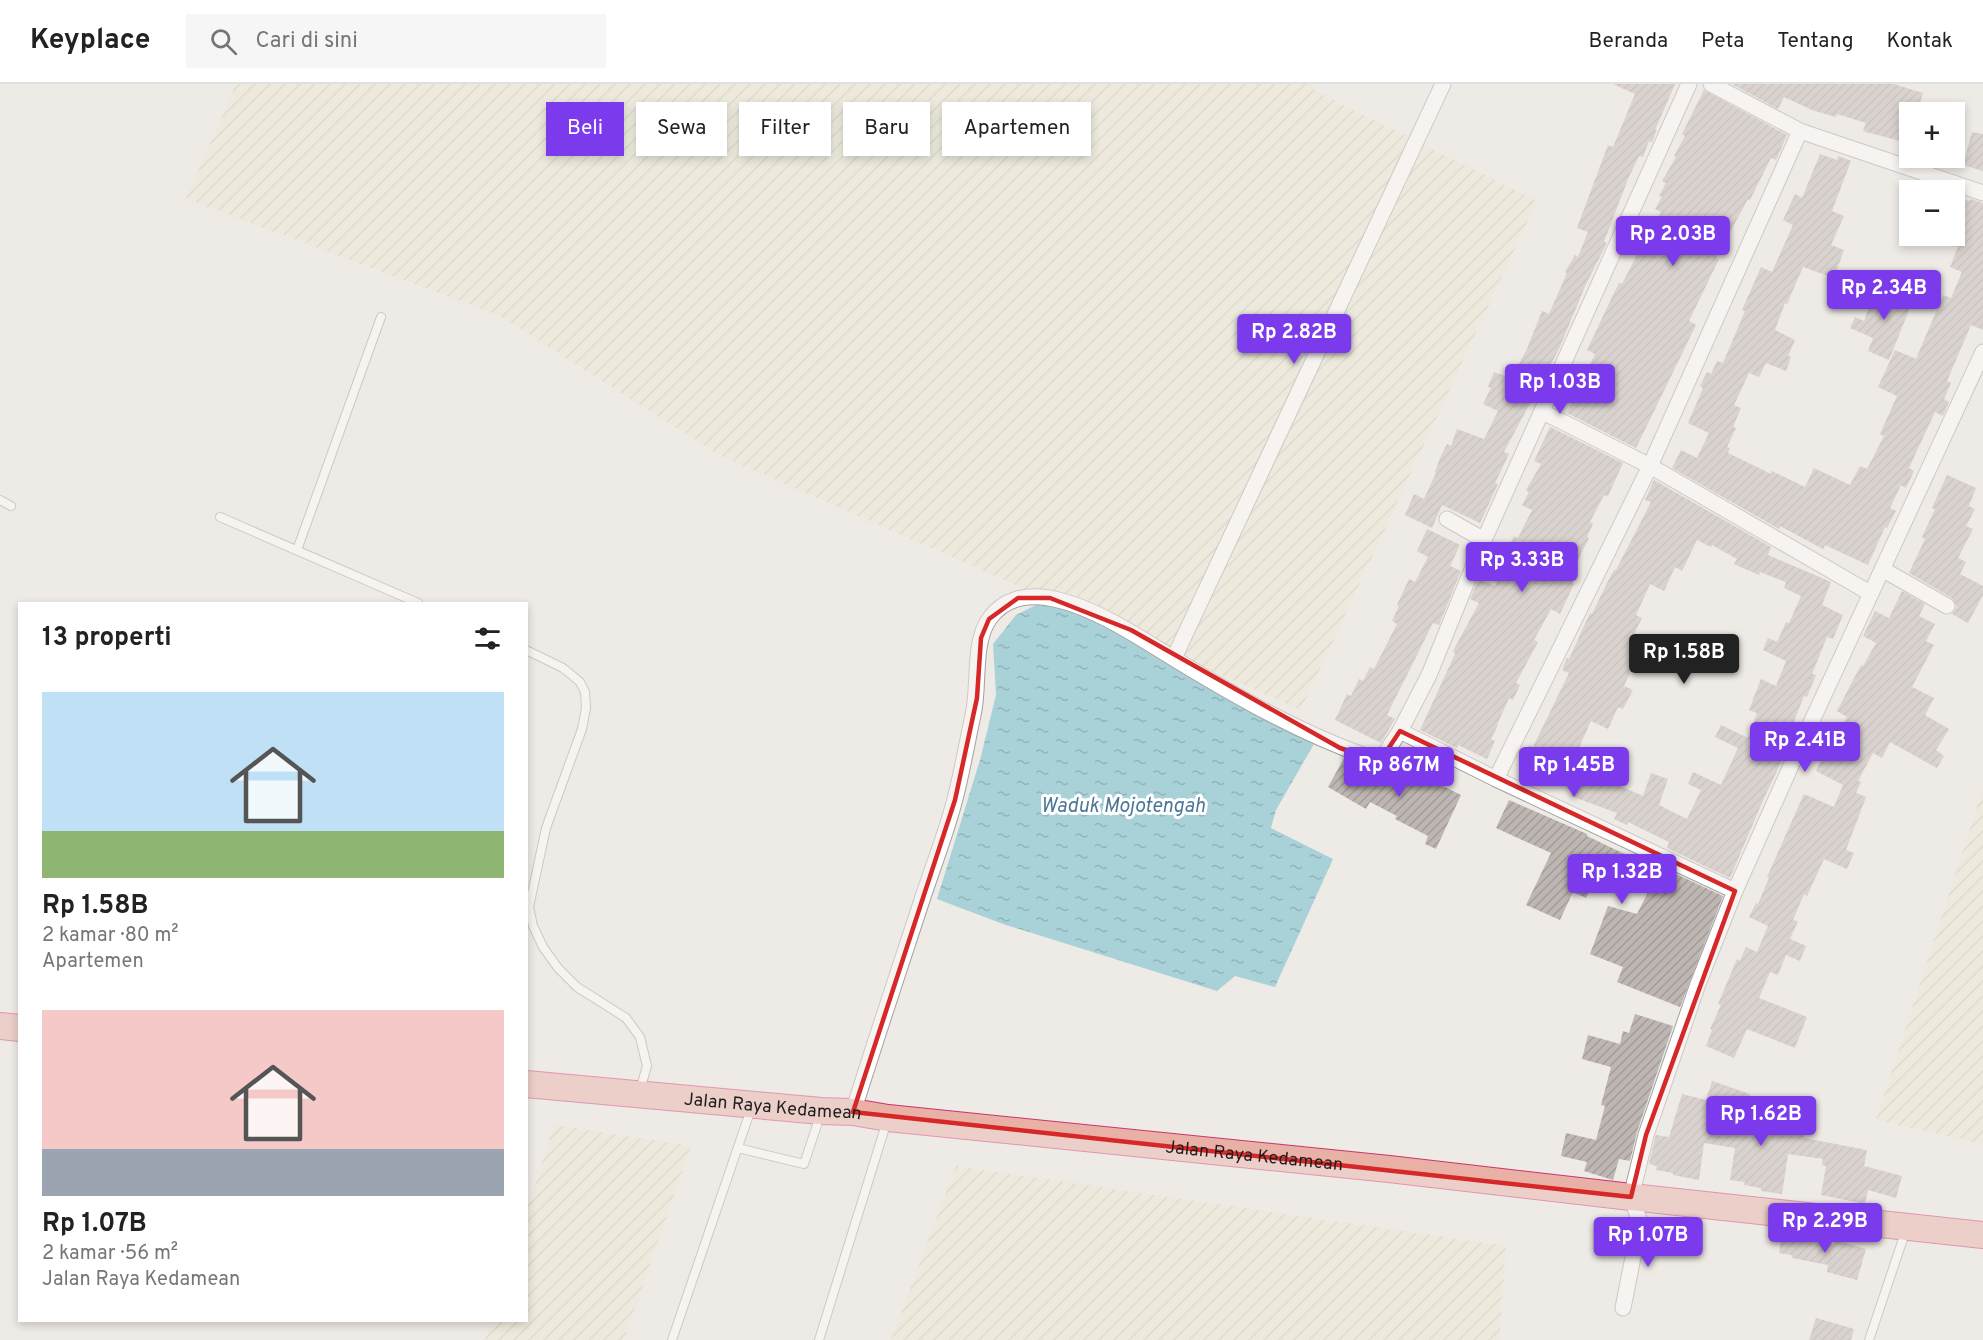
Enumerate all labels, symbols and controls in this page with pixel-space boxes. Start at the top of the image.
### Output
search box [186,14,606,68]
text: Keyplace [30,23,150,59]
icon: search [207,25,240,58]
text: Cari di sini [255,28,358,55]
text: Beranda [1589,28,1668,55]
text: Peta [1701,28,1744,55]
text: Tentang [1777,28,1854,55]
text: Kontak [1887,28,1953,55]
chip: Beli [546,102,624,156]
chip: Sewa [636,102,727,156]
chip: Filter [739,102,831,156]
chip: Baru [843,102,930,156]
chip: Apartemen [942,102,1091,156]
map controls [1899,102,1965,246]
button: + [1899,102,1965,168]
button: − [1899,180,1965,246]
pin: Rp 2.03B [1611,216,1735,267]
text: Rp 2.03B [1630,222,1716,248]
pin: Rp 2.34B [1822,270,1946,321]
text: Rp 2.34B [1841,276,1927,302]
pin: Rp 2.82B [1232,314,1356,365]
text: Rp 2.82B [1251,320,1337,346]
pin: Rp 1.03B [1498,364,1622,415]
text: Rp 1.03B [1519,370,1601,396]
pin: Rp 3.33B [1460,542,1584,593]
text: Rp 3.33B [1480,548,1564,574]
text: 13 properti [42,622,172,655]
icon: filters [471,622,504,655]
pin: Rp 1.58B [1622,634,1746,685]
text: Rp 1.58B [1643,640,1725,666]
pin: Rp 2.41B [1743,722,1867,773]
text: Rp 2.41B [1764,728,1846,754]
icon: home [219,731,327,839]
pin: Rp 867M [1344,747,1454,798]
pin: Rp 1.45B [1512,747,1636,798]
text: Rp 867M [1358,753,1440,779]
text: Rp 1.45B [1533,753,1615,779]
water label: Waduk Mojotengah [1041,794,1205,820]
pin: Rp 1.32B [1560,854,1684,905]
text: Rp 1.32B [1582,860,1662,886]
text: Rp 1.58B [42,890,148,923]
text: 2 kamar · 80 m² [42,923,179,949]
text: Apartemen [42,949,144,975]
icon: home [219,1049,327,1157]
street label: Jalan Raya Kedamean [683,1089,864,1126]
pin: Rp 1.62B [1699,1096,1823,1147]
text: Rp 1.62B [1720,1102,1802,1128]
street label: Jalan Raya Kedamean [1164,1136,1344,1177]
pin: Rp 2.29B [1763,1203,1887,1254]
text: Rp 1.07B [42,1208,147,1241]
text: Rp 2.29B [1782,1209,1868,1235]
pin: Rp 1.07B [1586,1217,1710,1268]
text: Rp 1.07B [1608,1223,1688,1249]
text: 2 kamar · 56 m² [42,1241,178,1267]
text: Jalan Raya Kedamean [42,1267,240,1293]

